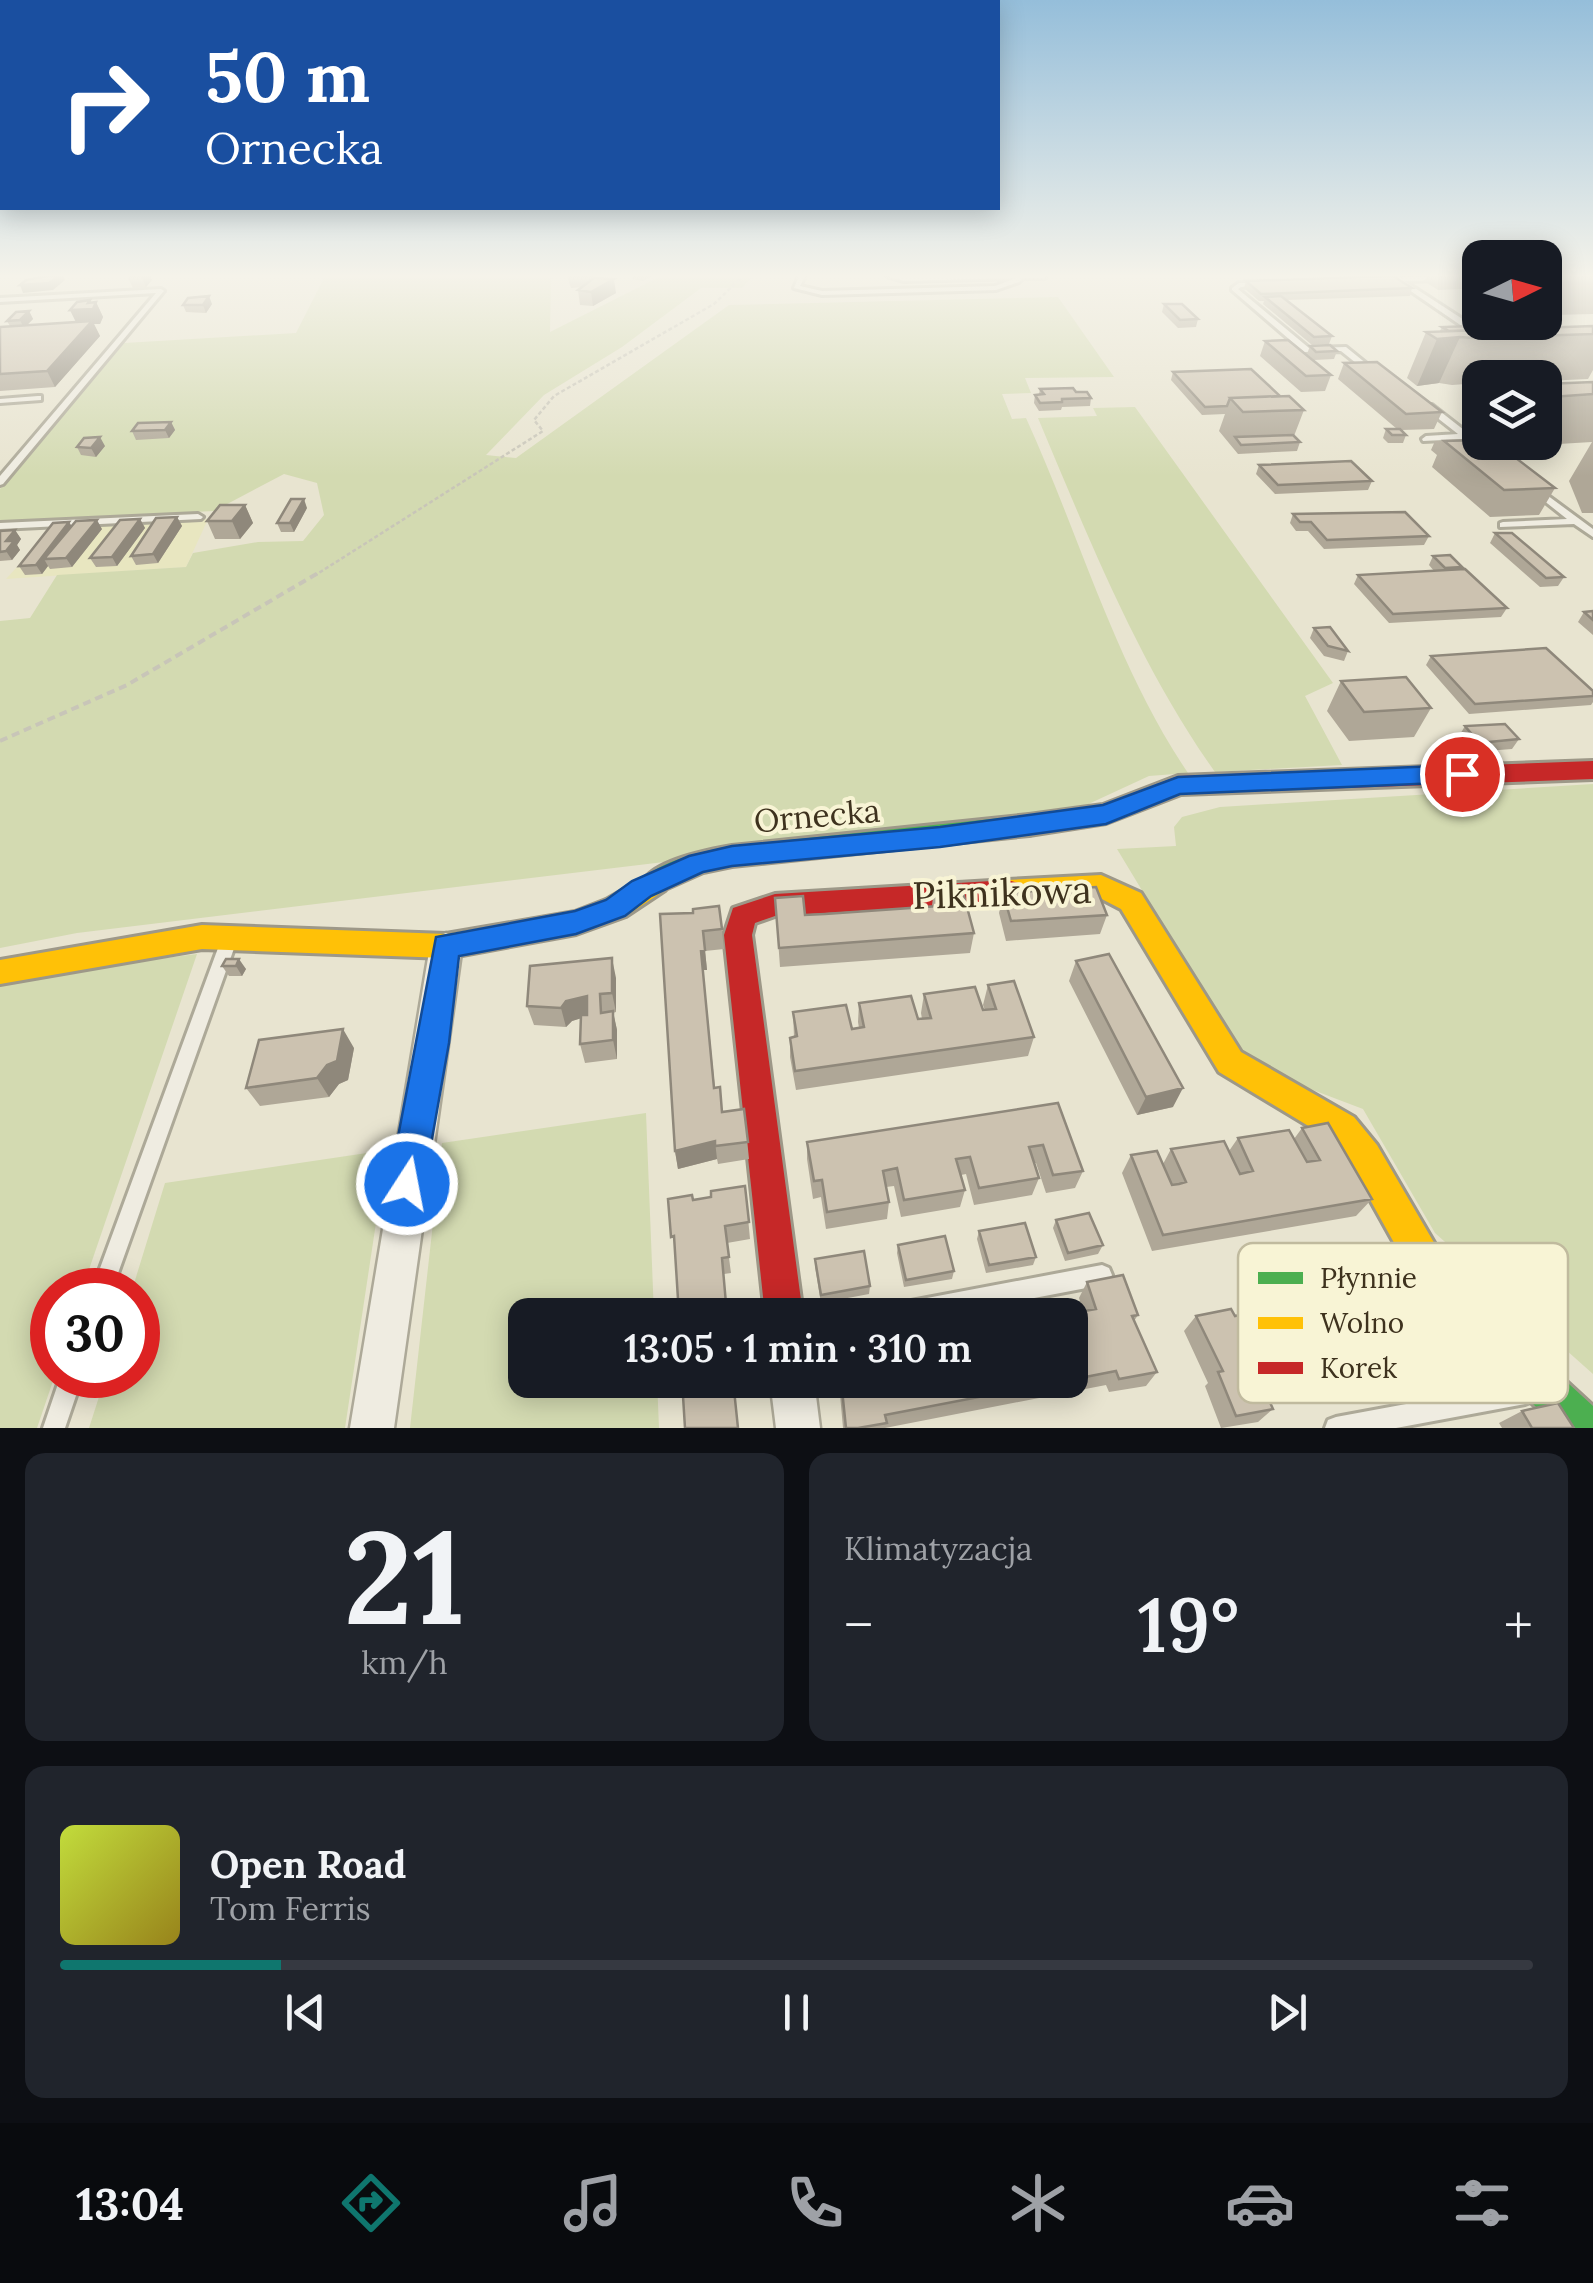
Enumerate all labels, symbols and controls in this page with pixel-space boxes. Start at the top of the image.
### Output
text: 50 m [205,32,370,121]
icon: right [40,40,170,170]
text: Ornecka [205,119,383,176]
north arrow [1462,240,1562,340]
map controls [1462,240,1562,460]
button: layers [1462,360,1562,460]
pin [1420,732,1505,817]
icon: arrive [1435,747,1490,802]
street label: Ornecka [752,790,882,841]
street label: Piknikowa [911,865,1093,919]
position arrow [355,1132,459,1236]
legend [1238,1243,1568,1403]
text: Płynnie [1320,1260,1417,1296]
speed limit sign: 30 [30,1268,160,1398]
text: Wolno [1320,1305,1404,1341]
text: 13:05 · 1 min · 310 m [624,1324,972,1372]
text: Korek [1320,1350,1397,1386]
text: 21 [343,1493,466,1660]
text: Klimatyzacja [844,1528,1033,1569]
text: 19° [1138,1577,1239,1673]
text: − [844,1590,873,1660]
text: + [1504,1590,1533,1660]
text: km/h [361,1642,448,1683]
text: Open Road [210,1840,406,1888]
text: Tom Ferris [210,1888,371,1929]
icon: previous [278,1985,333,2040]
icon: pause [769,1985,824,2040]
icon: next [1260,1985,1315,2040]
icon: directions [336,2168,406,2238]
icon: music [558,2168,628,2238]
icon: phone [780,2168,850,2238]
icon: climate [1003,2168,1073,2238]
icon: car [1225,2168,1295,2238]
icon: filters [1447,2168,1517,2238]
text: 13:04 [76,2175,184,2232]

